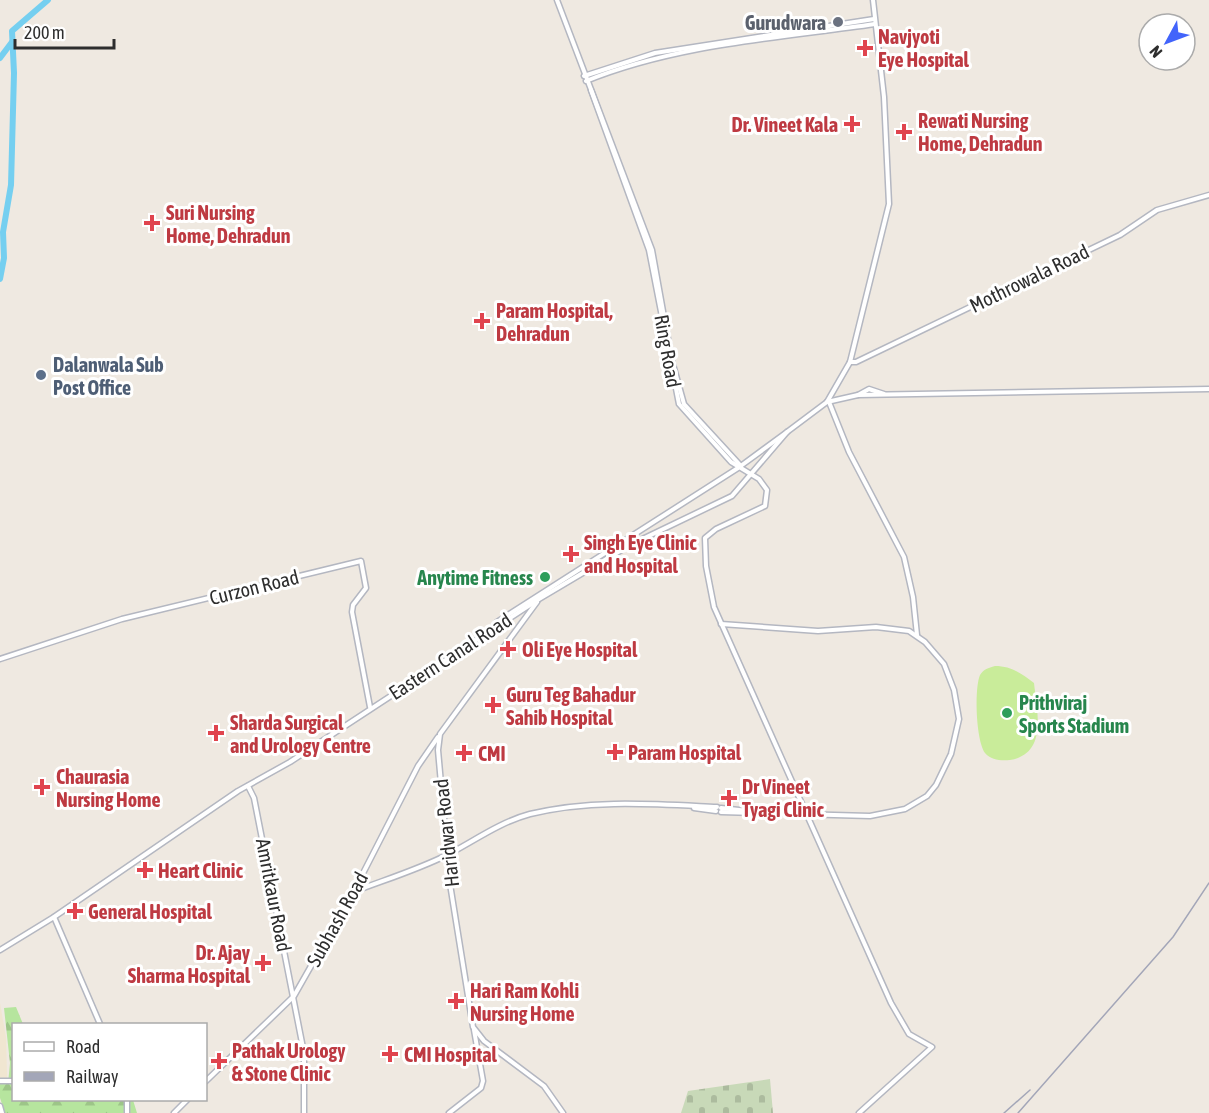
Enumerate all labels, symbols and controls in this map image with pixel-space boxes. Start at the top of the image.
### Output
place label: Gurudwara [745,11,826,34]
scale bar [15,12,114,50]
north arrow [1137,12,1197,72]
marker: Gurudwara [831,15,845,29]
text: 200 m [24,22,65,43]
place label: Navjyoti Eye Hospital [878,25,970,71]
marker: Navjyoti Eye Hospital [856,39,874,57]
text: N [1146,42,1166,61]
place label: Rewati Nursing Home, Dehradun [918,109,1042,155]
place label: Dr. Vineet Kala [731,113,838,136]
marker: Dr. Vineet Kala [843,115,861,133]
marker: Rewati Nursing Home, Dehradun [895,123,913,141]
place label: Suri Nursing Home, Dehradun [166,201,290,247]
marker: Suri Nursing Home, Dehradun [143,214,161,232]
street label: Mothrowala Road [966,239,1092,317]
place label: Param Hospital, Dehradun [496,299,613,345]
marker: Param Hospital, Dehradun [473,312,491,330]
street label: Ring Road [650,313,686,389]
place label: Dalanwala Sub Post Office [53,353,164,399]
marker: Dalanwala Sub Post Office [34,368,48,382]
place label: Singh Eye Clinic and Hospital [584,531,697,577]
marker: Singh Eye Clinic and Hospital [562,545,580,563]
street label: Curzon Road [207,565,301,609]
place label: Anytime Fitness [416,566,533,589]
marker: Anytime Fitness [538,570,552,584]
street label: Eastern Canal Road [384,608,516,704]
place label: Oli Eye Hospital [522,638,638,661]
marker: Oli Eye Hospital [499,640,517,658]
place label: Guru Teg Bahadur Sahib Hospital [506,683,636,729]
place label: Prithviraj Sports Stadium [1019,691,1129,737]
marker: Guru Teg Bahadur Sahib Hospital [484,696,502,714]
marker: Prithviraj Sports Stadium [1000,706,1014,720]
place label: Sharda Surgical and Urology Centre [230,711,371,757]
marker: Sharda Surgical and Urology Centre [207,724,225,742]
place label: Param Hospital [628,741,742,764]
place label: CMI [478,742,506,765]
marker: Param Hospital [606,743,624,761]
marker: CMI [455,744,473,762]
place label: Chaurasia Nursing Home [56,765,161,811]
place label: Dr Vineet Tyagi Clinic [742,775,824,821]
marker: Chaurasia Nursing Home [33,778,51,796]
street label: Haridwar Road [429,778,463,888]
marker: Dr Vineet Tyagi Clinic [720,789,738,807]
street label: Amritkaur Road [252,836,296,954]
place label: Heart Clinic [158,859,243,882]
marker: Heart Clinic [136,861,154,879]
street label: Subhash Road [302,868,372,970]
place label: General Hospital [88,900,213,923]
marker: General Hospital [66,902,84,920]
place label: Dr. Ajay Sharma Hospital [128,941,251,987]
marker: Dr. Ajay Sharma Hospital [254,954,272,972]
place label: Hari Ram Kohli Nursing Home [470,979,579,1025]
marker: Hari Ram Kohli Nursing Home [447,992,465,1010]
legend [12,1023,207,1101]
text: Road [66,1036,100,1057]
place label: Pathak Urology & Stone Clinic [232,1039,346,1085]
place label: CMI Hospital [404,1043,497,1066]
marker: CMI Hospital [381,1045,399,1063]
marker: Pathak Urology & Stone Clinic [210,1052,228,1070]
text: Railway [66,1066,118,1087]

